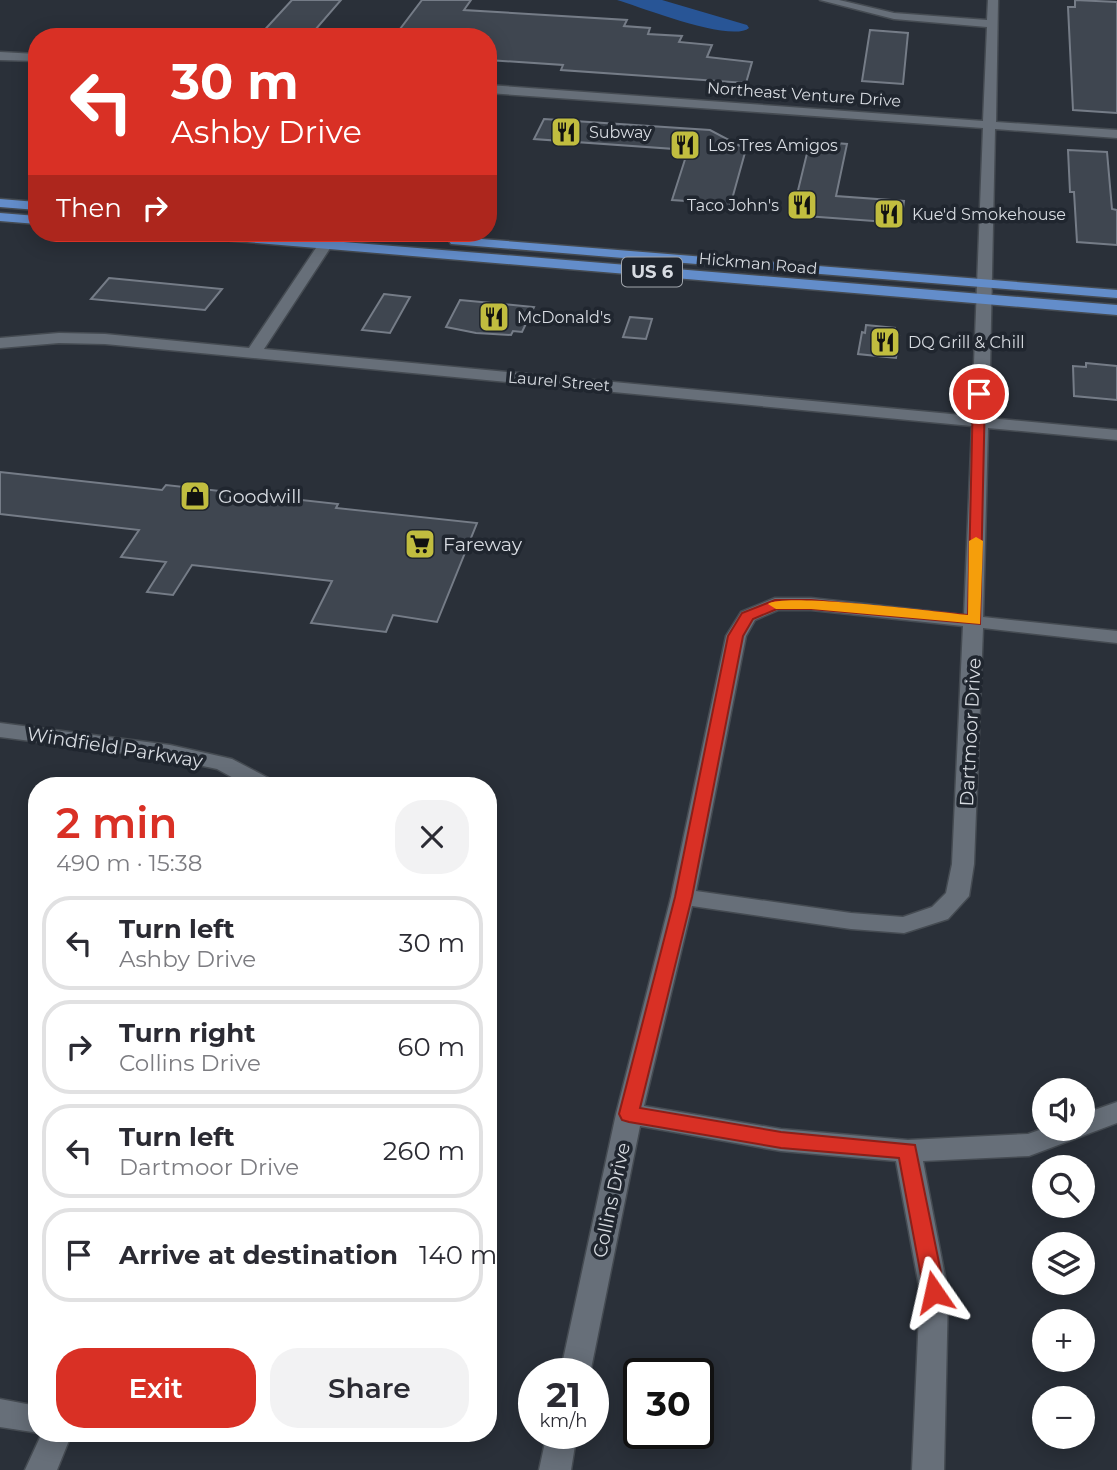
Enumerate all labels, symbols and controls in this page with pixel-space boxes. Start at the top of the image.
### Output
text: 30 m [171,52,299,111]
icon: left [56,56,147,147]
street label: Northeast Venture Drive [706,78,902,111]
text: Ashby Drive [171,112,362,151]
restaurant icon: Subway [549,115,583,149]
place label: Subway [589,123,652,142]
restaurant icon: Los Tres Amigos [668,128,702,162]
place label: Los Tres Amigos [708,136,838,155]
restaurant icon: Taco John's [785,188,819,222]
icon: right [136,189,174,227]
text: Then [56,192,122,224]
place label: Taco John's [687,196,779,215]
restaurant icon: Kue'd Smokehouse [872,197,906,231]
place label: Kue'd Smokehouse [912,205,1066,224]
street label: Hickman Road [698,249,818,278]
road number: US 6 [622,258,682,286]
restaurant icon: McDonald's [477,300,511,334]
place label: McDonald's [517,308,611,327]
restaurant icon: DQ Grill & Chill [868,325,902,359]
place label: DQ Grill & Chill [908,333,1025,352]
pin [949,364,1009,424]
street label: Laurel Street [507,368,611,395]
icon: arrive [960,375,998,413]
shop icon: Goodwill [178,479,212,513]
place label: Goodwill [218,485,301,508]
supermarket icon: Fareway [403,527,437,561]
place label: Fareway [443,533,523,556]
street label: Dartmoor Drive [955,657,986,807]
street label: Windfield Parkway [25,722,205,773]
text: 2 min [56,797,177,849]
button: close [395,800,469,874]
text: 490 m · 15:38 [56,849,202,877]
text: Turn left [119,913,235,945]
icon: left [60,924,98,962]
text: 30 m [399,927,465,959]
text: Ashby Drive [119,945,256,973]
text: Turn right [119,1017,255,1049]
icon: right [60,1028,98,1066]
text: 60 m [398,1031,465,1063]
text: Collins Drive [119,1049,261,1077]
map controls [1032,1078,1095,1449]
button: sound [1032,1078,1095,1141]
text: Turn left [119,1121,235,1153]
icon: left [60,1132,98,1170]
text: 260 m [383,1135,465,1167]
street label: Collins Drive [588,1140,635,1260]
text: Dartmoor Drive [119,1153,299,1181]
button: search [1032,1155,1095,1218]
button: layers [1032,1232,1095,1295]
icon: arrive [60,1236,98,1274]
text: Arrive at destination [119,1239,398,1271]
text: 140 m [419,1239,497,1271]
position arrow [897,1255,971,1329]
button: + [1032,1309,1095,1372]
button: Exit [56,1348,256,1428]
button: Share [270,1348,469,1428]
speed limit sign: 30 [623,1358,714,1449]
text: 21 [546,1373,581,1416]
button: − [1032,1386,1095,1449]
text: km/h [539,1410,588,1432]

